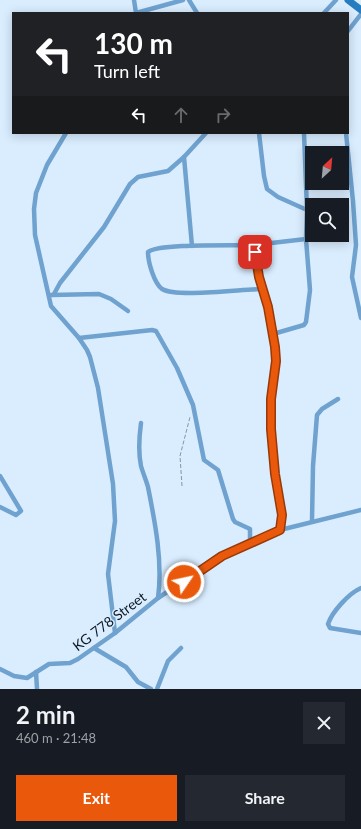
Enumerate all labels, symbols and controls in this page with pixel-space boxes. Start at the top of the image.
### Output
text: 130 m [94,26,173,60]
icon: left [28,28,80,80]
text: Turn left [94,60,160,82]
icon: left [128,104,150,126]
icon: ahead [170,104,192,126]
icon: right [212,104,234,126]
north arrow [305,146,349,190]
map controls [305,146,349,242]
button: search [305,198,349,242]
pin [238,235,272,269]
icon: arrive [244,241,266,263]
position arrow [163,561,205,603]
street label: KG 778 Street [69,588,149,654]
text: 2 min [16,700,76,729]
button: close [303,702,345,744]
text: 460 m · 21:48 [16,730,96,746]
button: Exit [16,775,177,821]
button: Share [185,775,345,821]

